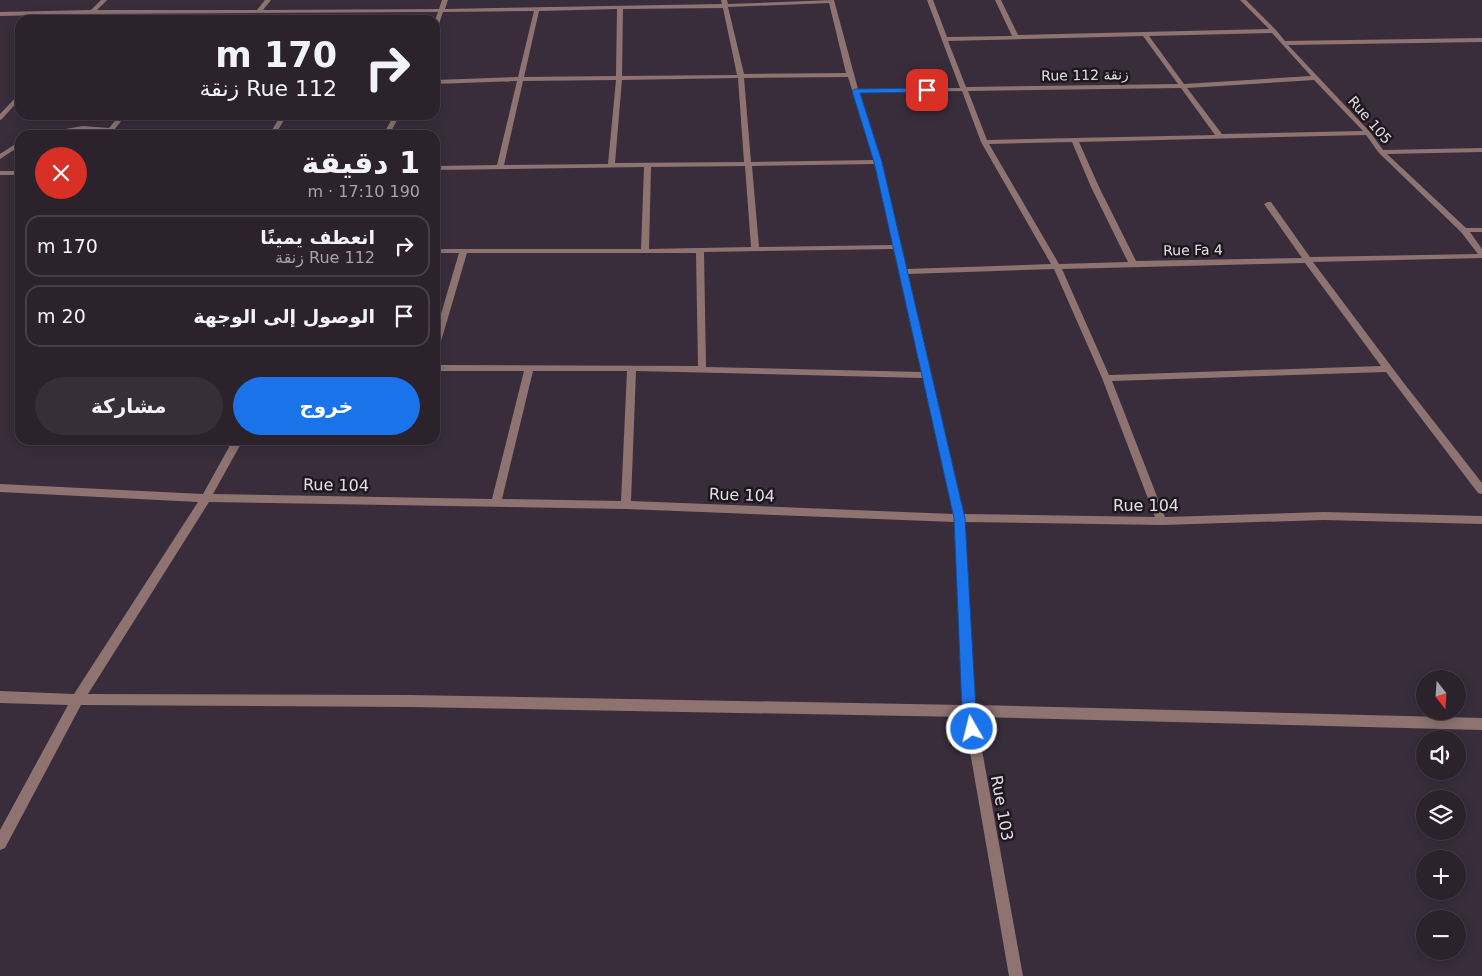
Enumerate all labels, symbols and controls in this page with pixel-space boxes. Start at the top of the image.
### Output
text: 170 m [215,35,337,75]
icon: right [355,35,420,100]
street label: Rue 112 زنقة [1041,66,1129,85]
pin [906,69,948,111]
text: Rue 112 زنقة [200,76,337,101]
icon: arrive [913,76,941,104]
street label: Rue 105 [1345,93,1395,147]
text: 1 دقيقة [302,145,420,180]
button: close [35,147,87,199]
text: 190 m · 17:10 [307,182,420,201]
text: انعطف يمينًا [260,226,375,248]
icon: right [390,232,418,260]
text: 170 m [37,235,98,257]
street label: Rue Fa 4 [1163,241,1223,259]
text: Rue 112 زنقة [275,248,375,267]
icon: arrive [390,302,418,330]
text: 20 m [37,305,86,327]
text: الوصول إلى الوجهة [193,305,375,327]
button: مشاركة [35,377,223,435]
button: خروج [233,377,420,435]
street label: Rue 104 [303,475,369,495]
street label: Rue 104 [709,484,775,506]
street label: Rue 104 [1113,496,1179,515]
north arrow [1416,670,1466,720]
map controls [1416,670,1466,960]
position arrow [945,702,997,754]
button: sound [1416,730,1466,780]
street label: Rue 103 [987,774,1017,842]
button: layers [1416,790,1466,840]
button: + [1416,850,1466,900]
button: − [1416,910,1466,960]

